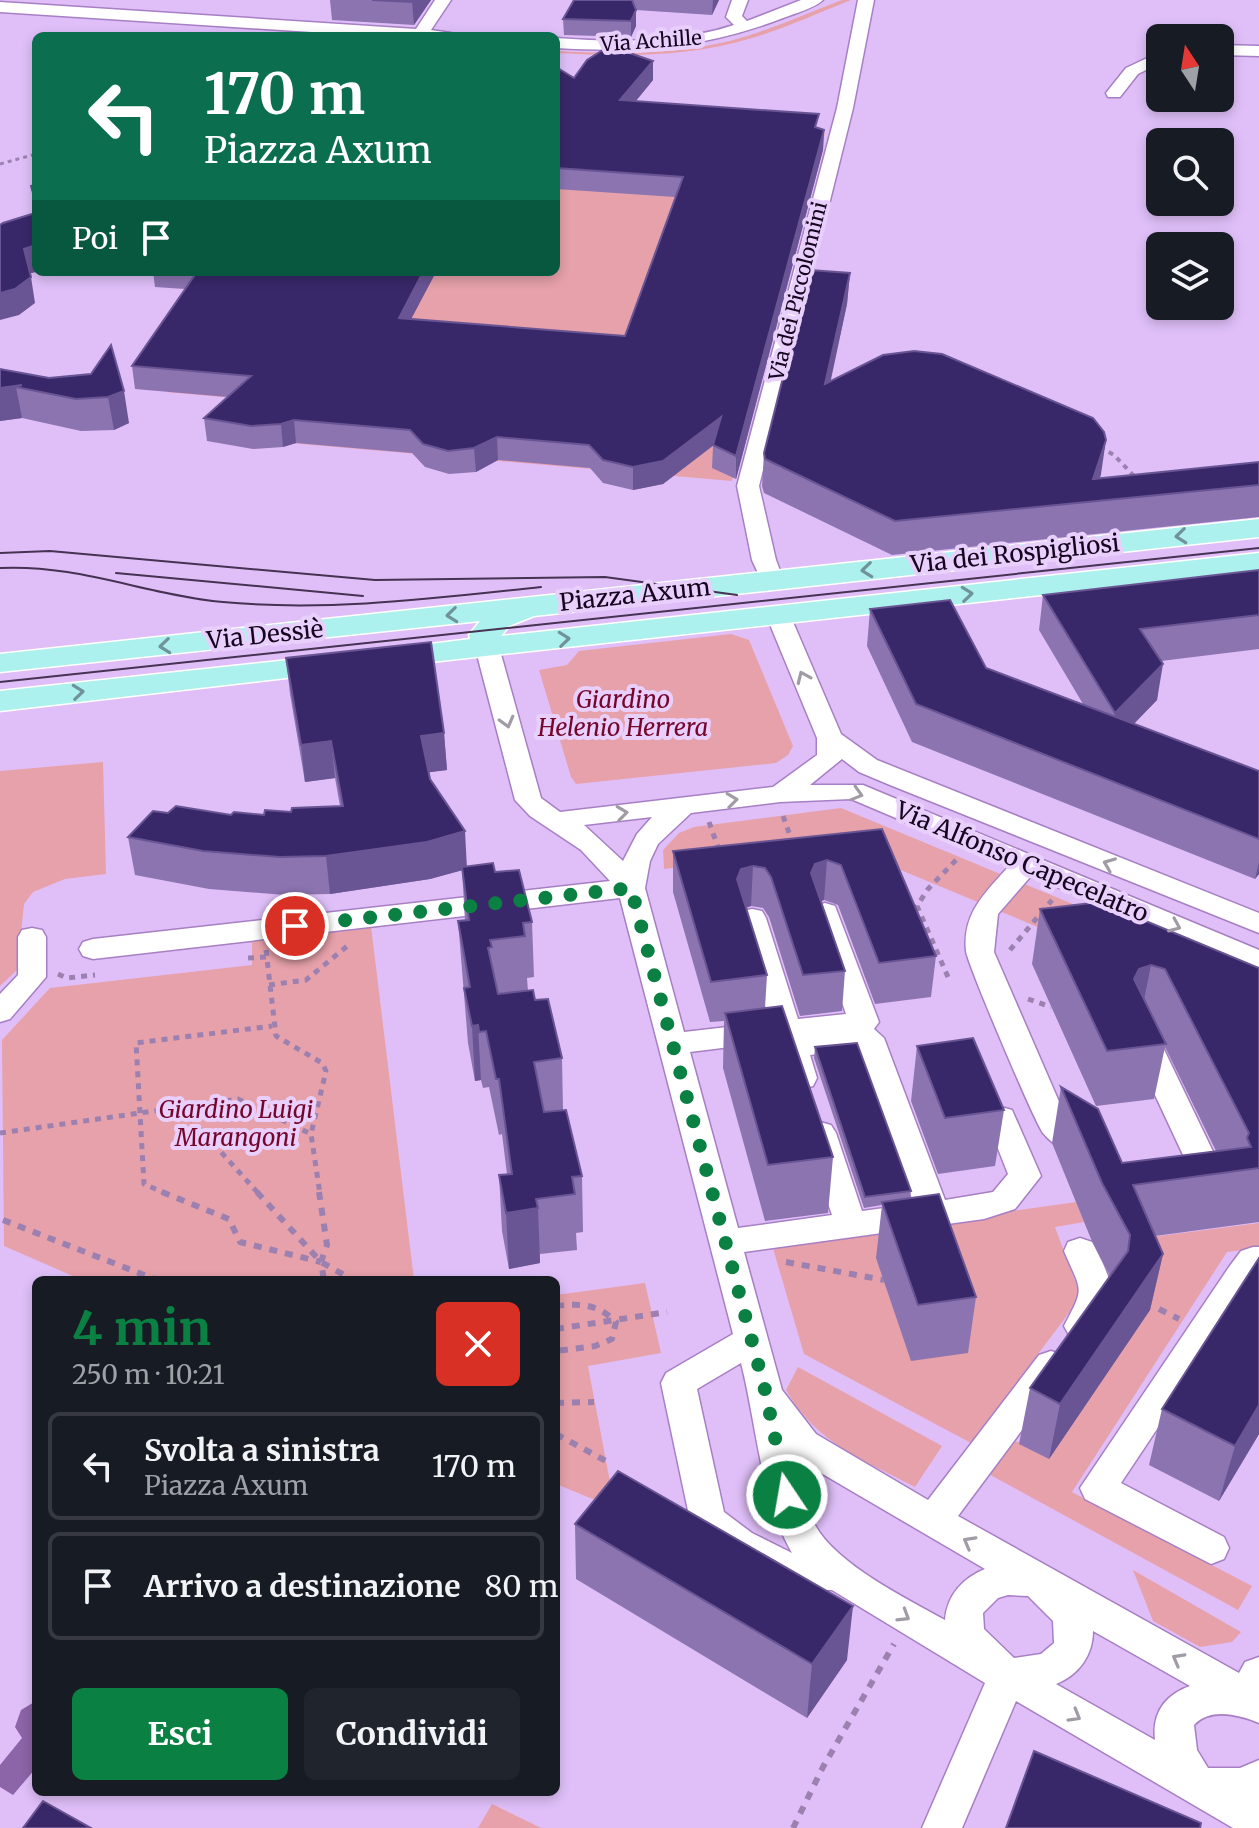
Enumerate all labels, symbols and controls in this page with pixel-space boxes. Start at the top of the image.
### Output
street label: Via Achille [599,24,702,57]
north arrow [1146,24,1234,112]
map controls [1146,24,1234,320]
text: 170 m [204,59,365,129]
icon: left [72,64,176,168]
text: Piazza Axum [204,128,432,173]
button: search [1146,128,1234,216]
street label: Via dei Piccolomini [763,199,832,384]
icon: arrive [134,216,178,260]
text: Poi [72,219,118,257]
button: layers [1146,232,1234,320]
street label: Via dei Rospigliosi [908,527,1121,580]
one-way arrow [1175,528,1188,545]
one-way arrow [860,562,873,579]
street label: Piazza Axum [558,571,712,618]
one-way arrow [961,586,974,603]
one-way arrow [445,606,459,623]
street label: Via Dessiè [204,613,325,656]
one-way arrow [558,630,571,647]
one-way arrow [158,637,171,654]
one-way arrow [797,671,813,685]
one-way arrow [71,684,84,701]
park label: Giardino Helenio Herrera [537,684,708,743]
one-way arrow [498,715,514,729]
one-way arrow [850,785,863,801]
one-way arrow [726,791,739,808]
street label: Via Alfonso Capecelatro [890,794,1153,929]
one-way arrow [616,804,629,821]
one-way arrow [1103,857,1117,874]
pin [261,892,329,960]
icon: arrive [273,904,317,948]
one-way arrow [1166,916,1181,932]
park label: Giardino Luigi Marangoni [159,1094,313,1153]
text: 4 min [72,1298,211,1358]
button: close [436,1302,520,1386]
text: 250 m · 10:21 [72,1358,224,1391]
text: Svolta a sinistra [144,1431,380,1469]
icon: left [76,1444,120,1488]
text: 170 m [432,1447,516,1485]
position arrow [745,1453,829,1537]
text: Piazza Axum [144,1469,308,1502]
one-way arrow [964,1536,978,1552]
icon: arrive [76,1564,120,1608]
text: Arrivo a destinazione [144,1567,461,1605]
text: 80 m [485,1567,559,1605]
one-way arrow [895,1606,909,1621]
one-way arrow [1173,1653,1187,1669]
button: Esci [72,1688,288,1780]
button: Condividi [304,1688,520,1780]
one-way arrow [1066,1706,1081,1721]

